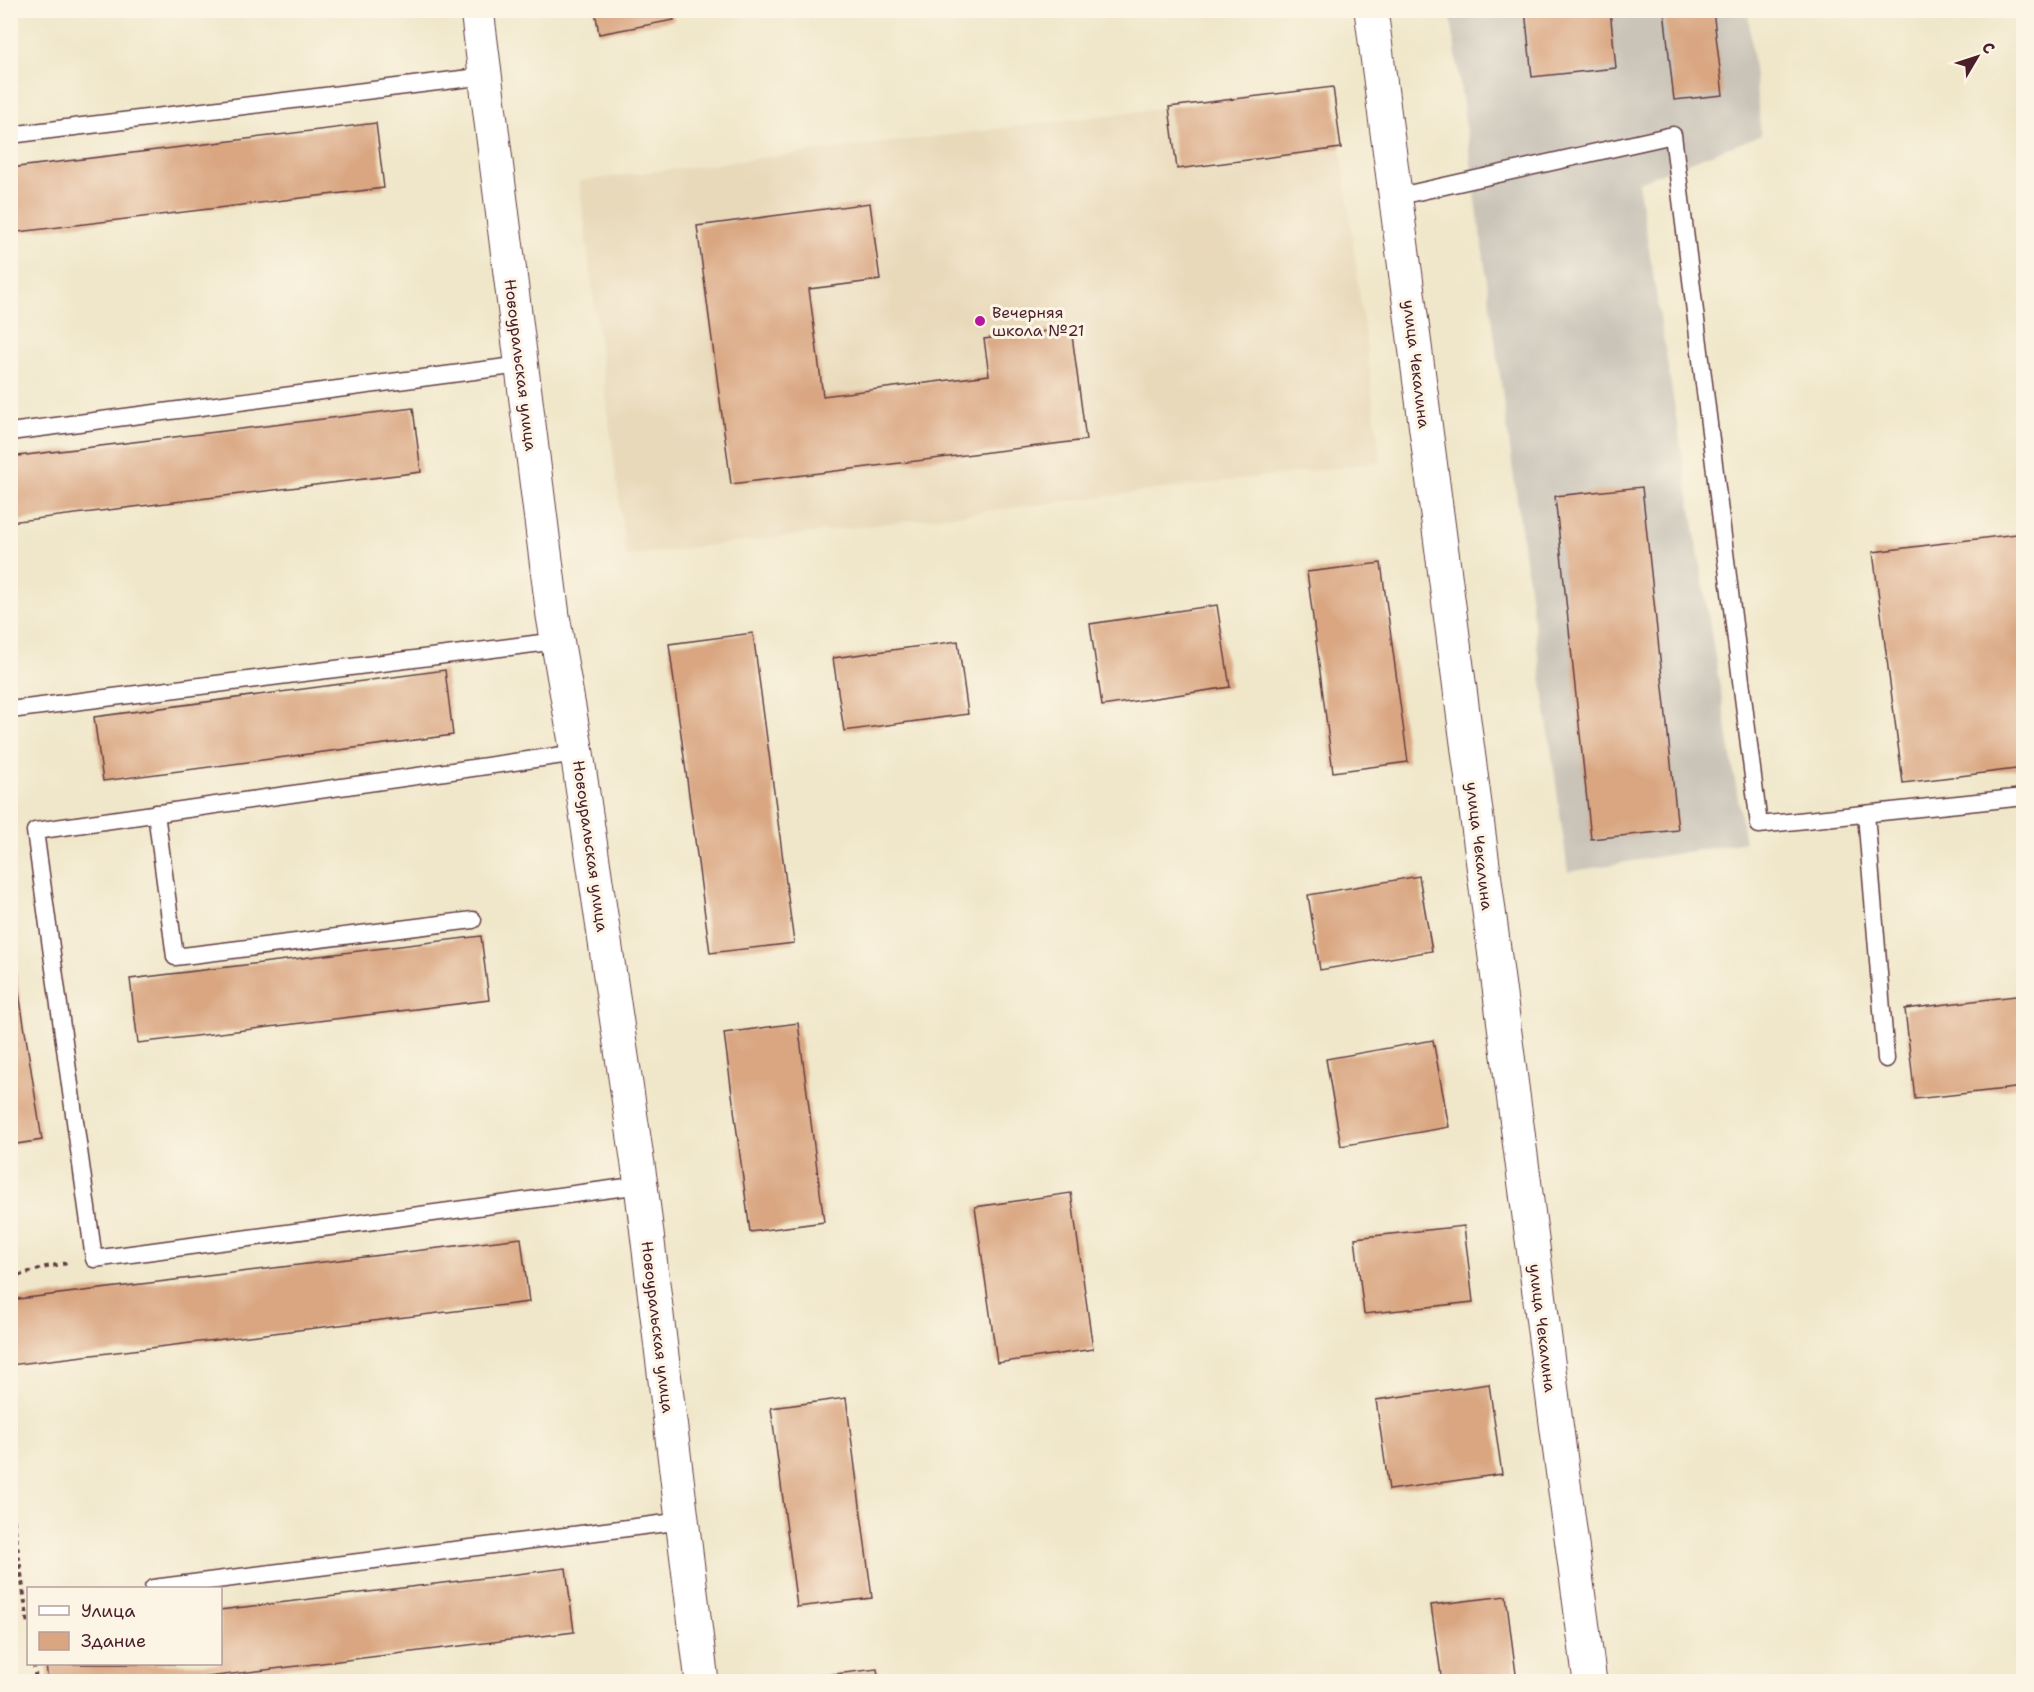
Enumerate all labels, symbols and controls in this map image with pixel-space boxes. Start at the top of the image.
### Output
north arrow [1947,27,2007,87]
text: С [1977,37,2000,58]
street label: Новоуральская улица [500,278,541,452]
street label: улица Чекалина [1398,299,1435,430]
place label: Вечерняя школа №21 [992,302,1084,341]
marker: Вечерняя школа №21 [973,314,987,328]
street label: Новоуральская улица [568,759,613,933]
street label: улица Чекалина [1461,781,1498,912]
street label: Новоуральская улица [637,1240,678,1414]
street label: улица Чекалина [1524,1263,1561,1394]
legend [27,1587,222,1665]
text: Улица [81,1599,135,1623]
text: Здание [81,1629,146,1653]

